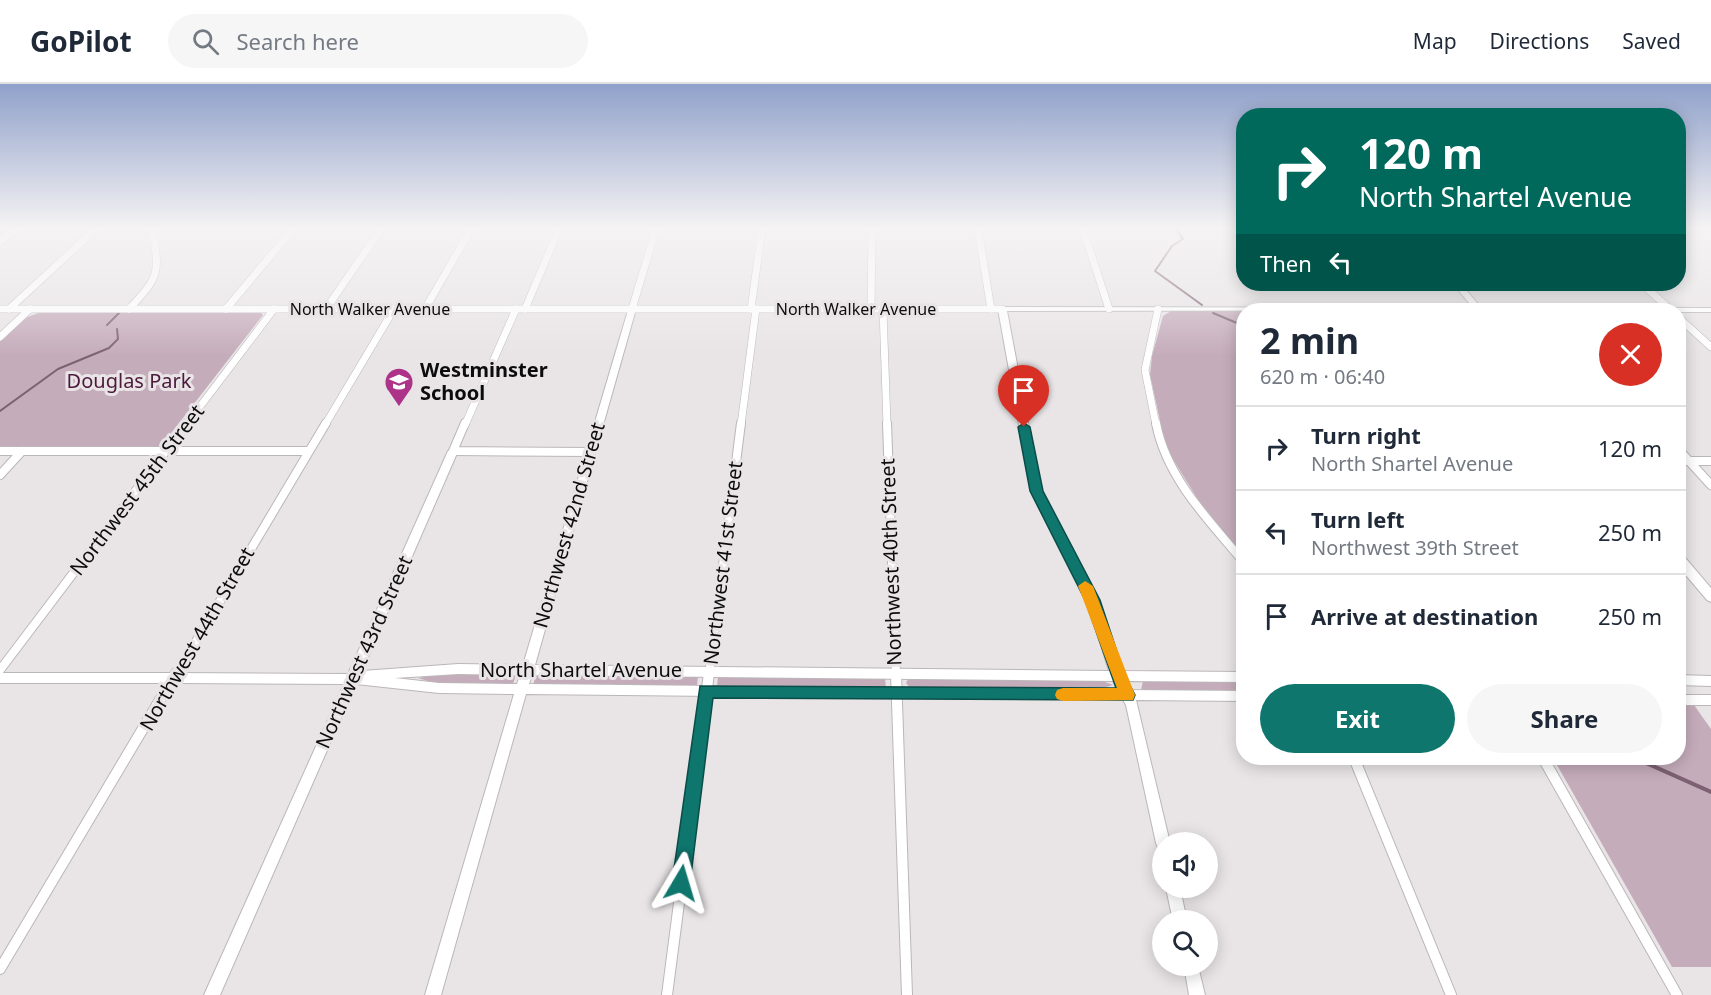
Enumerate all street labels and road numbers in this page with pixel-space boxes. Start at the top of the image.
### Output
street label: North Walker Avenue [290,298,450,320]
street label: North Walker Avenue [776,298,936,320]
street label: Northwest 45th Street [63,399,210,581]
street label: Northwest 42nd Street [526,419,611,631]
street label: Northwest 40th Street [873,458,908,666]
street label: Northwest 41st Street [697,460,748,666]
street label: Northwest 44th Street [133,542,260,735]
street label: Northwest 43rd Street [309,551,418,752]
street label: North Shartel Avenue [480,656,682,683]

